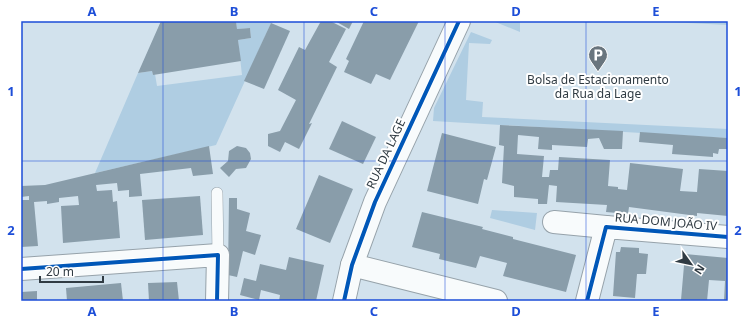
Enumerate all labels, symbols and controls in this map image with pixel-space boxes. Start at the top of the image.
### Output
text: A [88,2,97,20]
text: B [230,2,238,20]
text: C [370,2,378,20]
text: D [511,2,521,20]
text: E [652,2,660,20]
parking icon: Bolsa de Estacionamento da Rua da Lage [587,44,609,72]
place label: Bolsa de Estacionamento da Rua da Lage [527,71,669,102]
text: 1 [7,82,15,100]
text: 1 [734,82,742,100]
street label: RUA DA LAGE [362,116,409,192]
street label: RUA DOM JOÃO IV [614,209,719,235]
text: 2 [7,221,15,239]
text: 2 [734,221,742,239]
north arrow [671,244,711,284]
scale bar [40,258,103,284]
text: N [691,262,709,278]
text: 20 m [46,263,74,280]
text: A [88,302,97,320]
text: B [230,302,238,320]
text: C [370,302,378,320]
text: D [511,302,521,320]
text: E [652,302,660,320]

